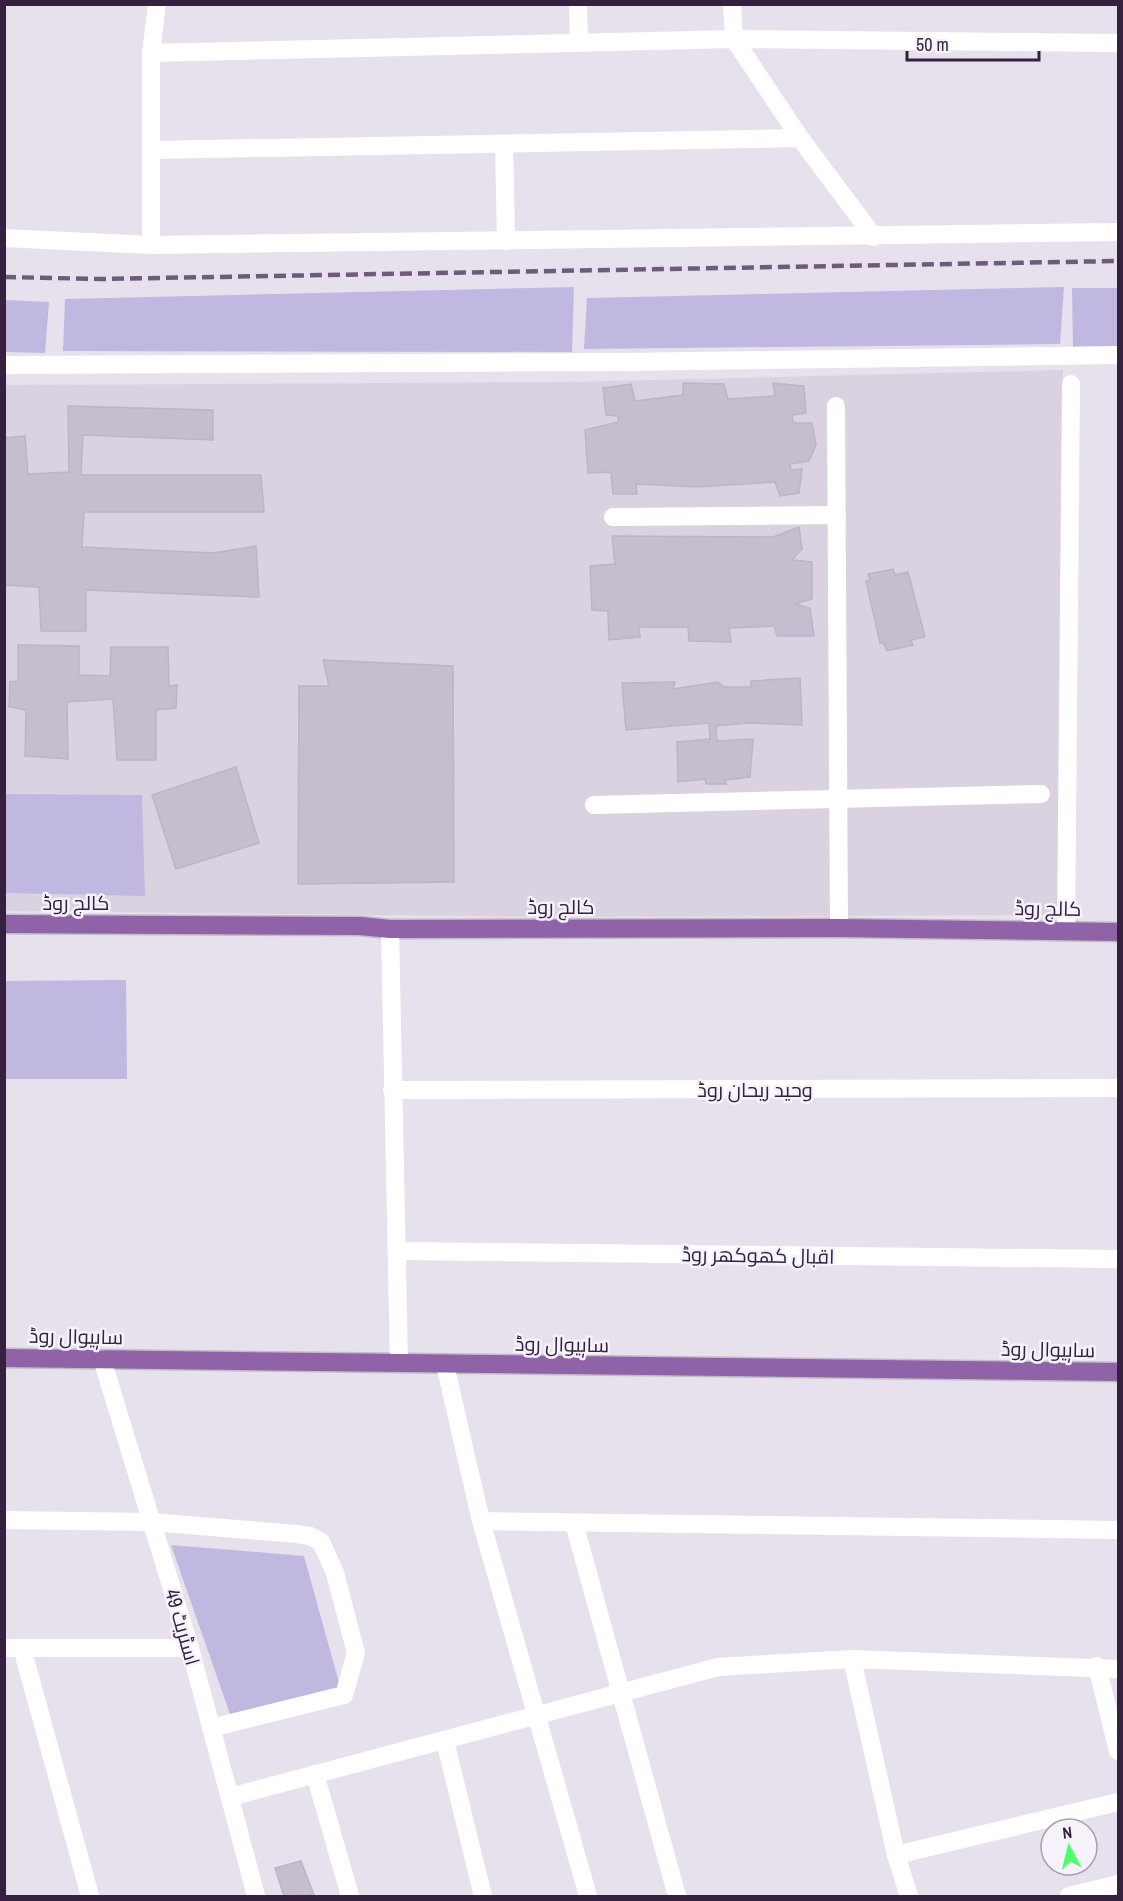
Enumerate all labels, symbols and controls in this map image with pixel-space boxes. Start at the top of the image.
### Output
scale bar [907,24,1039,62]
text: 50 m [916,32,949,57]
street label: کالج روڈ [43,889,109,917]
street label: کالج روڈ [528,893,594,921]
street label: کالج روڈ [1014,894,1082,923]
street label: وحید ریحان روڈ [697,1076,813,1103]
street label: اقبال کھوکھر روڈ [681,1240,835,1270]
street label: ساہیوال روڈ [29,1322,123,1350]
street label: ساہیوال روڈ [515,1330,609,1358]
street label: ساہیوال روڈ [1001,1335,1095,1363]
street label: اسٹریٹ 49 [159,1586,207,1668]
north arrow [1039,1817,1099,1877]
text: N [1061,1821,1073,1844]

